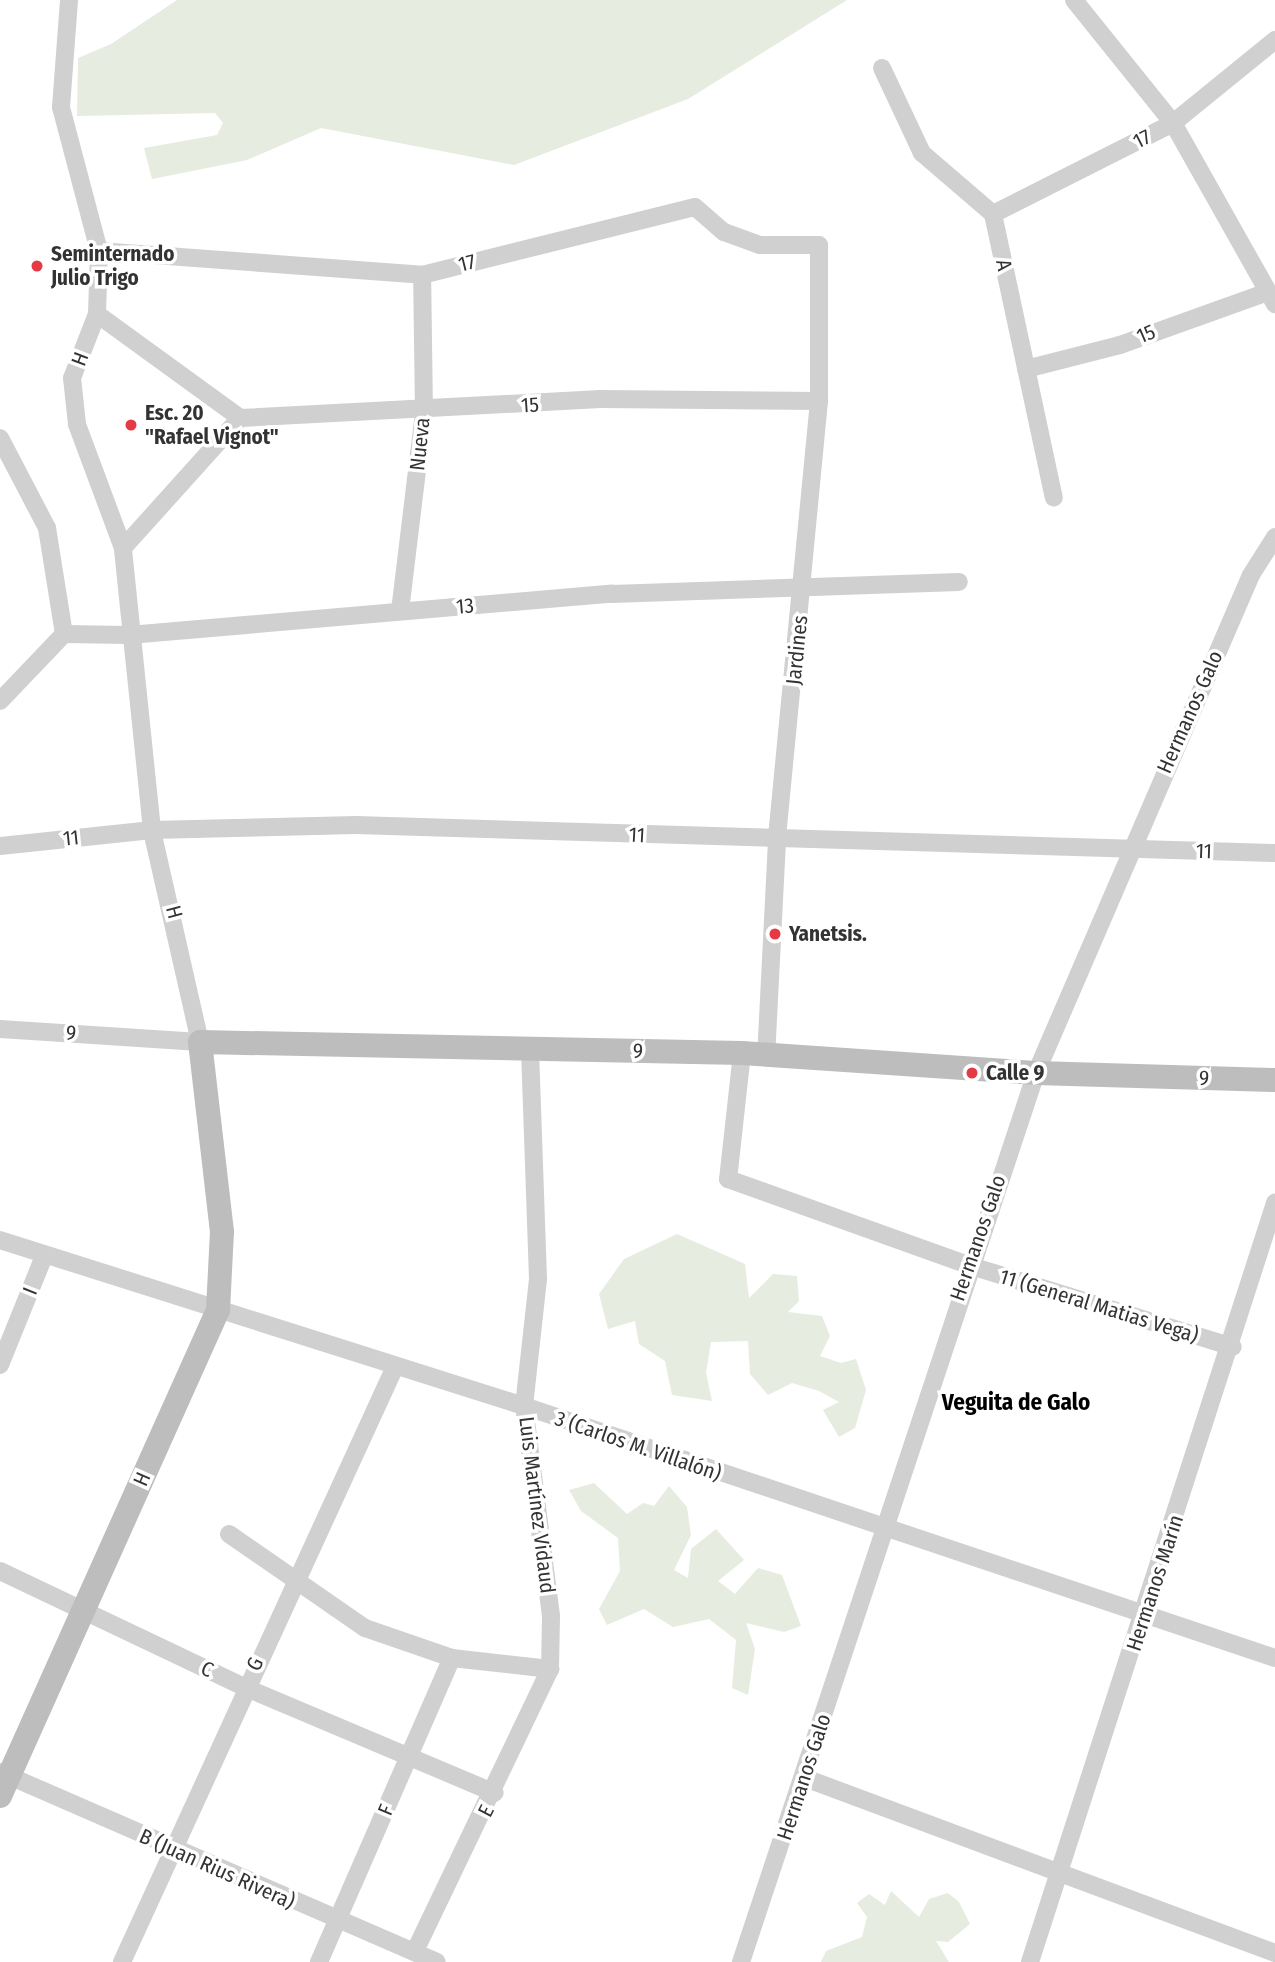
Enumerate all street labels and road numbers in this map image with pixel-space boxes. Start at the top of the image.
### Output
street label: 17 [1129,124,1155,154]
street label: 17 [456,249,478,277]
street label: A [991,257,1017,273]
street label: 15 [1133,319,1159,349]
street label: H [66,349,94,369]
street label: 15 [520,392,540,418]
street label: Nueva [405,416,435,472]
street label: 13 [455,593,475,619]
street label: Jardines [781,614,813,686]
street label: Hermanos Galo [1152,647,1228,777]
street label: 11 [628,822,646,848]
street label: 11 [62,825,80,851]
street label: 11 [1196,838,1212,864]
street label: H [160,903,188,921]
street label: 9 [65,1020,77,1046]
street label: 9 [633,1038,643,1064]
street label: 9 [1198,1065,1210,1091]
street label: Hermanos Galo [945,1172,1011,1304]
street label: 11 (General Matias Vega) [997,1264,1201,1348]
street label: I [17,1284,43,1298]
street label: 3 (Carlos M. Villalón) [552,1406,724,1486]
street label: Luis Martínez Vidaud [514,1415,560,1595]
street label: H [128,1468,156,1490]
street label: Hermanos Marín [1121,1512,1189,1654]
street label: G [241,1653,269,1675]
street label: C [197,1655,217,1683]
street label: Hermanos Galo [772,1711,836,1843]
street label: F [373,1801,399,1819]
street label: E [473,1801,499,1821]
street label: B (Juan Rius Rivera) [136,1823,298,1915]

